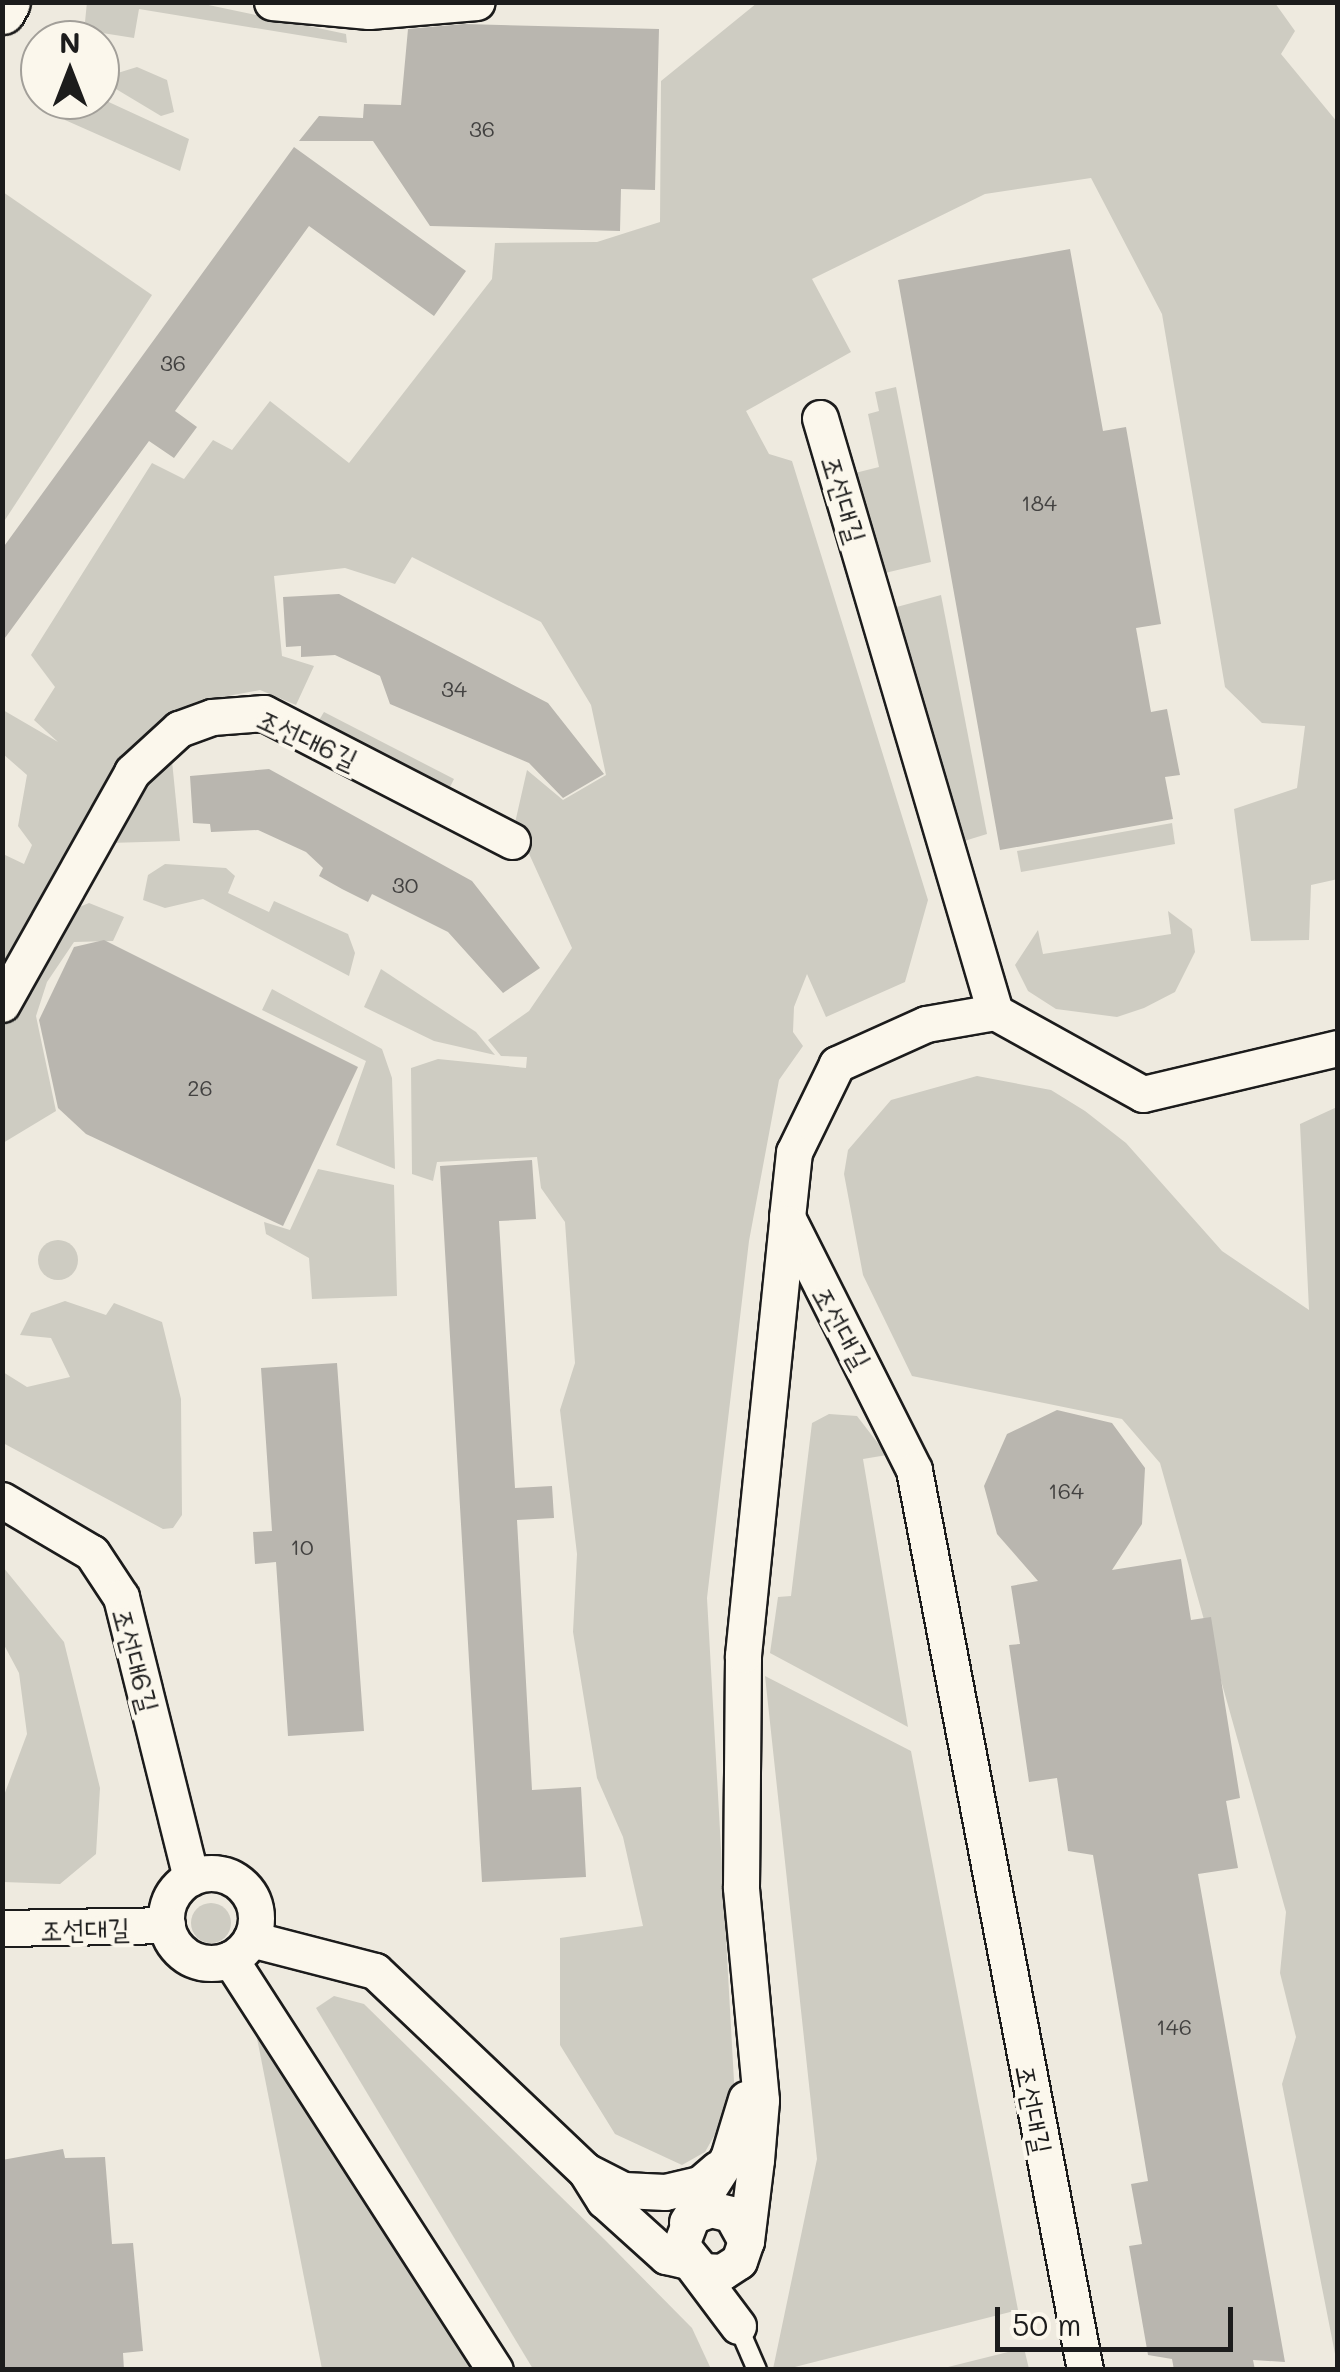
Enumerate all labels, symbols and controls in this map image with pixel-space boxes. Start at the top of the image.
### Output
north arrow [20,20,120,120]
text: N [59,24,81,60]
house number: 36 [469,116,495,142]
house number: 36 [160,350,186,376]
street label: 조선대길 [816,451,874,547]
house number: 184 [1021,490,1057,516]
house number: 34 [441,676,467,702]
street label: 조선대6길 [252,700,364,776]
house number: 30 [392,872,418,898]
house number: 26 [187,1075,213,1101]
street label: 조선대길 [806,1279,880,1375]
house number: 164 [1048,1478,1084,1504]
house number: 10 [290,1534,314,1560]
street label: 조선대6길 [107,1604,167,1716]
street label: 조선대길 [40,1910,130,1946]
house number: 146 [1156,2014,1192,2040]
street label: 조선대길 [1010,2062,1060,2156]
scale bar [1000,2287,1238,2349]
text: 50 m [1012,2304,1082,2344]

